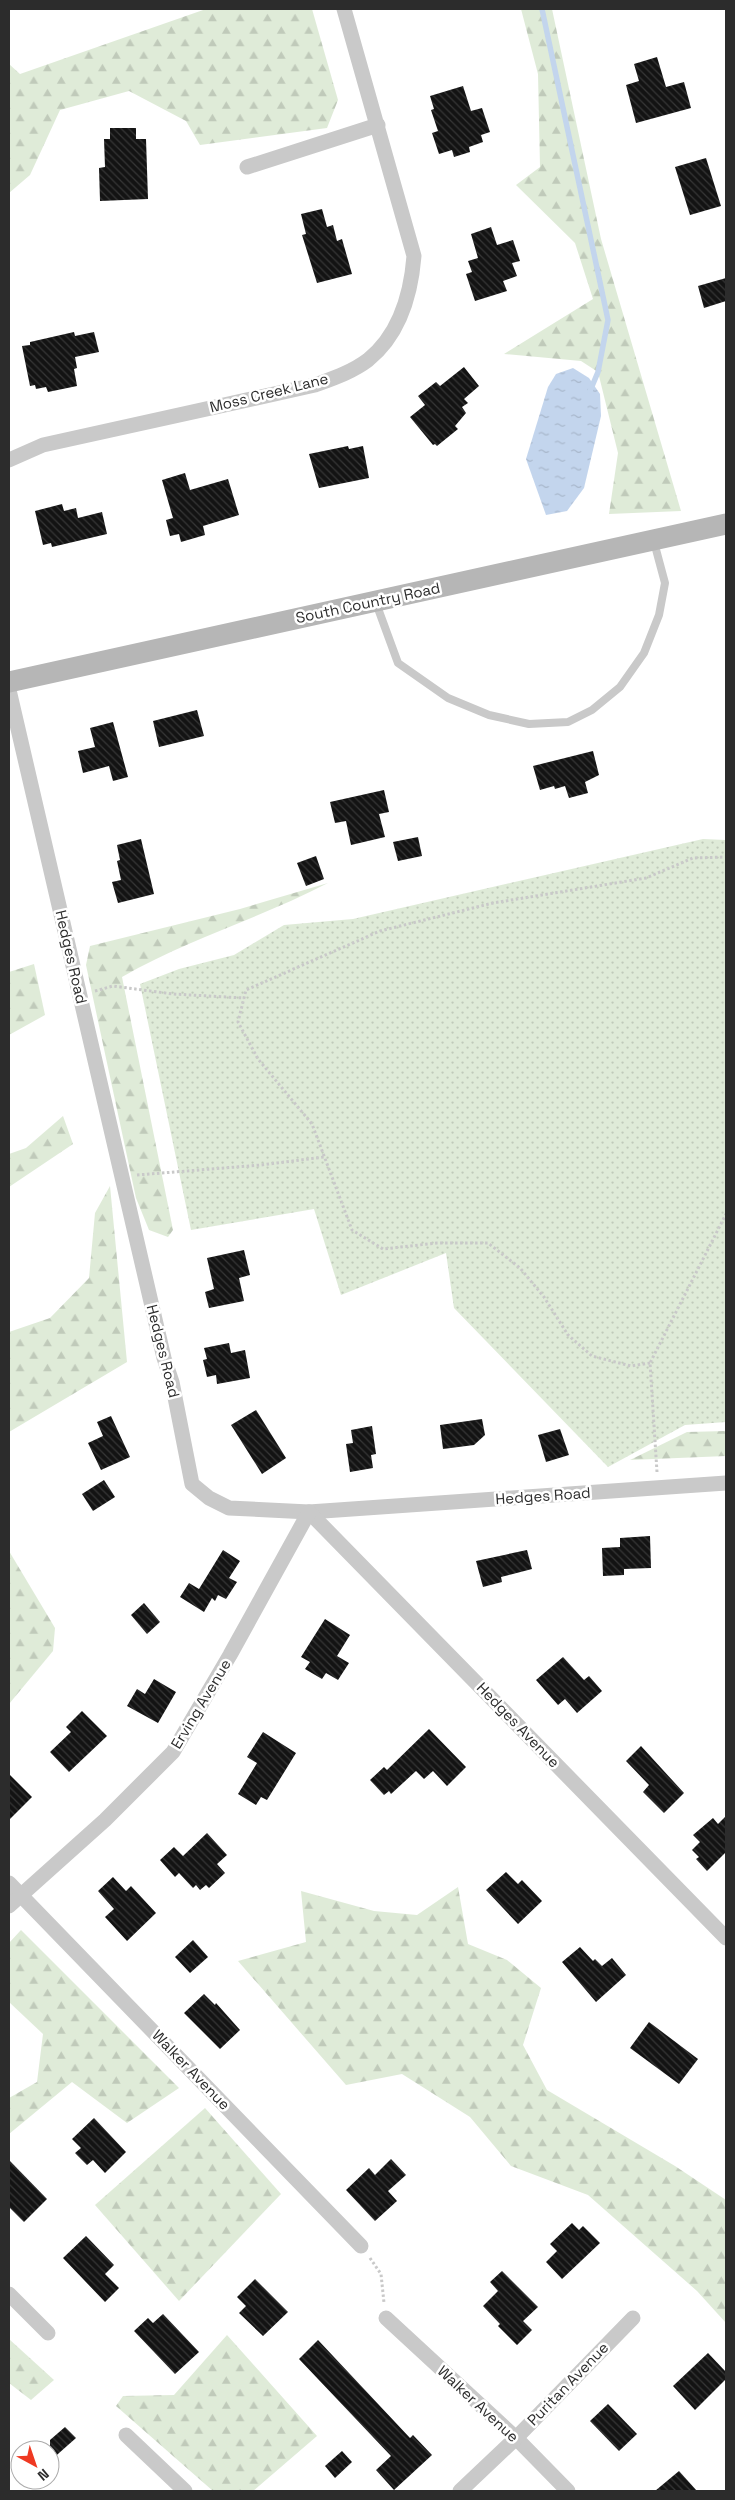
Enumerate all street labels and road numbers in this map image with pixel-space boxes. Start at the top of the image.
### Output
street label: Moss Creek Lane [208,369,330,416]
street label: South Country Road [294,578,442,627]
street label: Hedges Road [51,908,91,1006]
street label: Hedges Road [143,1302,184,1399]
street label: Hedges Road [495,1483,591,1508]
street label: Erving Avenue [166,1655,235,1752]
street label: Hedges Avenue [473,1678,564,1771]
street label: Walker Avenue [148,2026,234,2114]
street label: Puritan Avenue [523,2338,612,2429]
street label: Walker Avenue [434,2361,523,2446]

